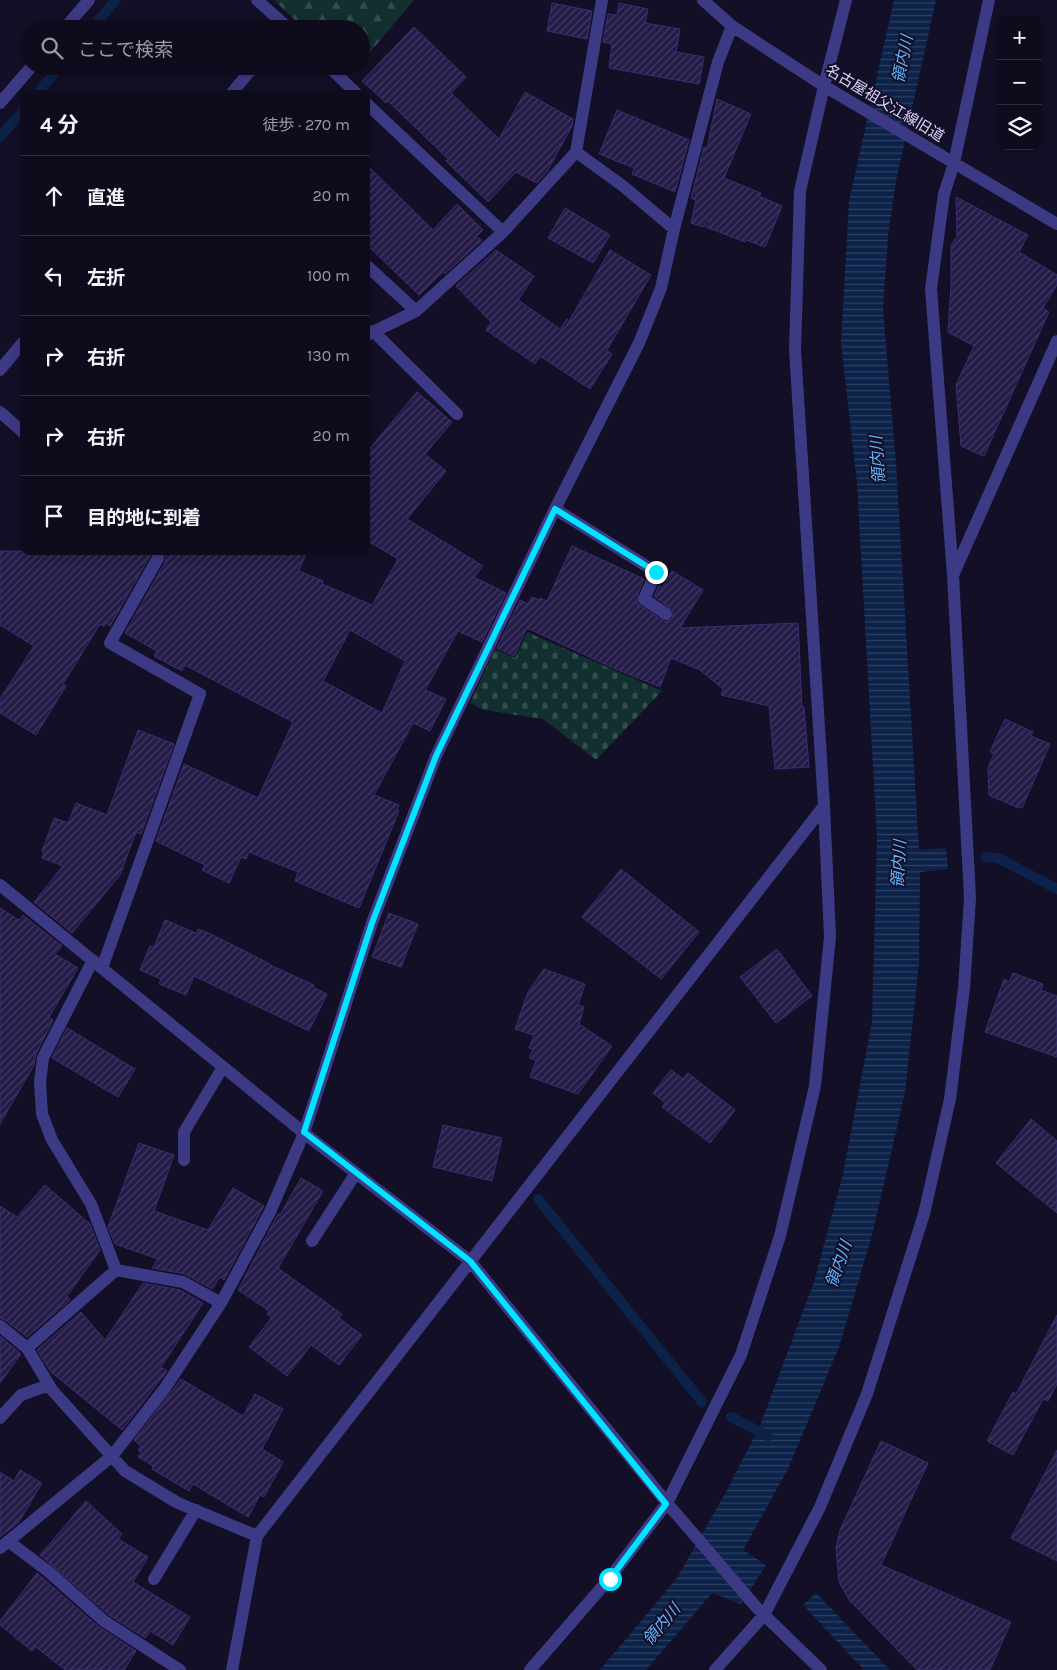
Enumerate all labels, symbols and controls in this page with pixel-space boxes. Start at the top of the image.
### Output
map controls [997,15,1042,150]
button: + [997,15,1042,60]
search box [20,20,370,75]
water label: 領内川 [889,32,917,84]
icon: search [38,34,66,62]
text: ここで検索 [78,39,173,61]
button: − [997,60,1042,105]
street label: 名古屋祖父江線旧道 [822,61,948,145]
button: layers [997,105,1042,150]
text: 4 分 [40,113,79,137]
text: 徒歩 · 270 m [262,115,350,134]
icon: ahead [40,182,68,210]
text: 20 m [312,186,350,205]
text: 直進 [87,187,125,209]
icon: left [40,262,68,290]
text: 100 m [307,266,350,285]
text: 左折 [87,267,125,289]
icon: right [40,342,68,370]
text: 130 m [307,346,350,365]
text: 右折 [87,347,125,369]
icon: right [40,422,68,450]
text: 20 m [312,426,350,445]
text: 右折 [87,427,125,449]
water label: 領内川 [866,433,889,485]
icon: arrive [40,502,68,530]
text: 目的地に到着 [87,507,201,529]
route end [645,561,668,584]
water label: 領内川 [888,838,909,888]
water label: 領内川 [821,1236,856,1290]
route start [599,1568,622,1591]
water label: 領内川 [639,1598,685,1649]

